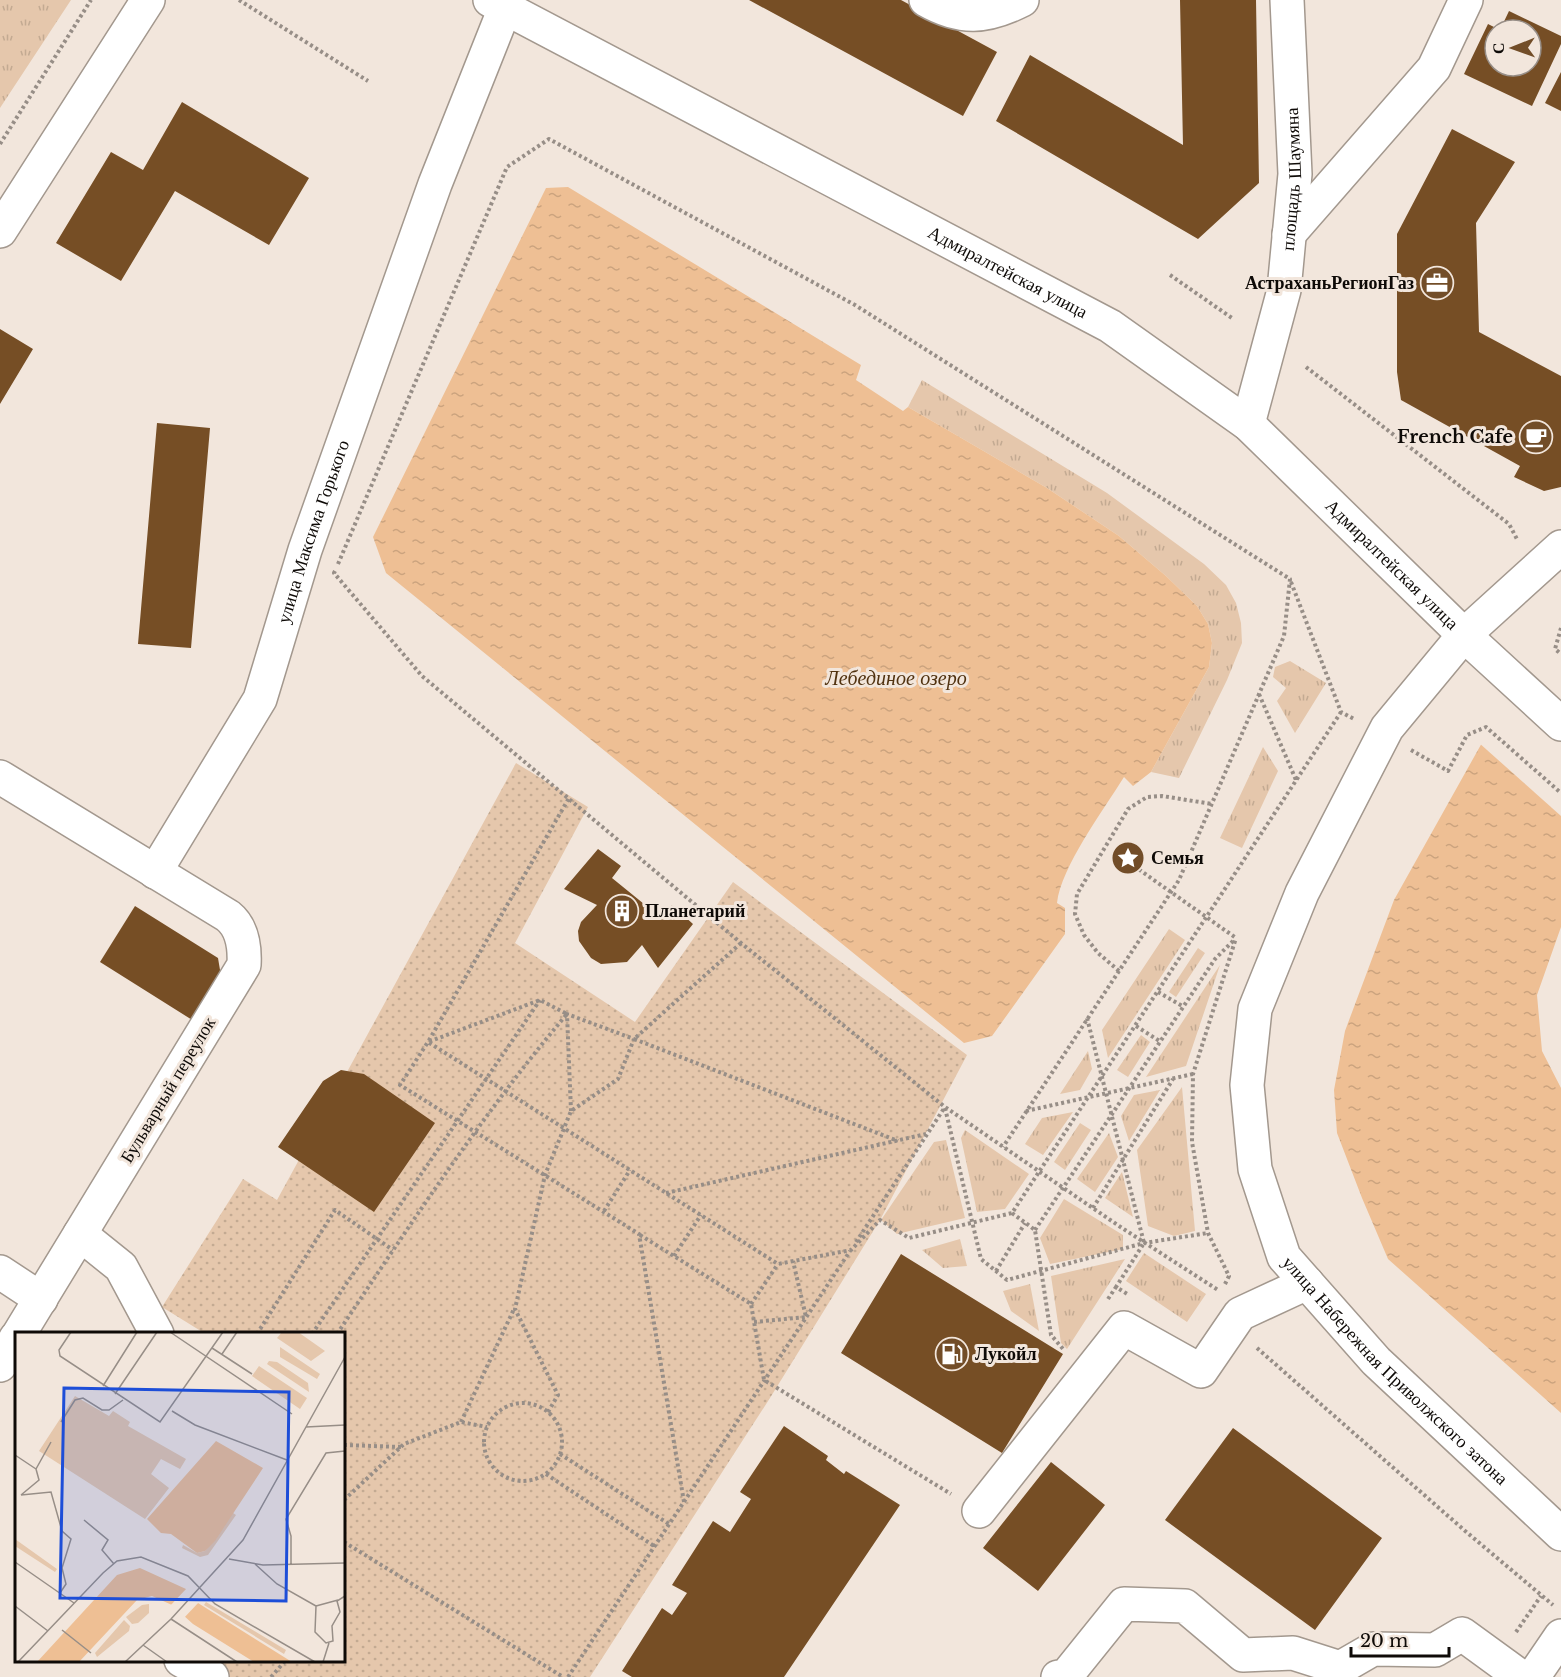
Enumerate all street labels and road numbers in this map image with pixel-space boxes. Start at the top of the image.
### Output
street label: площадь Шаумяна [1277,107,1306,252]
street label: Адмиралтейская улица [924,221,1091,323]
street label: улица Максима Горького [273,437,354,626]
street label: Адмиралтейская улица [1321,495,1463,634]
street label: Бульварный переулок [116,1013,220,1167]
street label: улица Набережная Приволжского затона [1277,1252,1513,1490]

